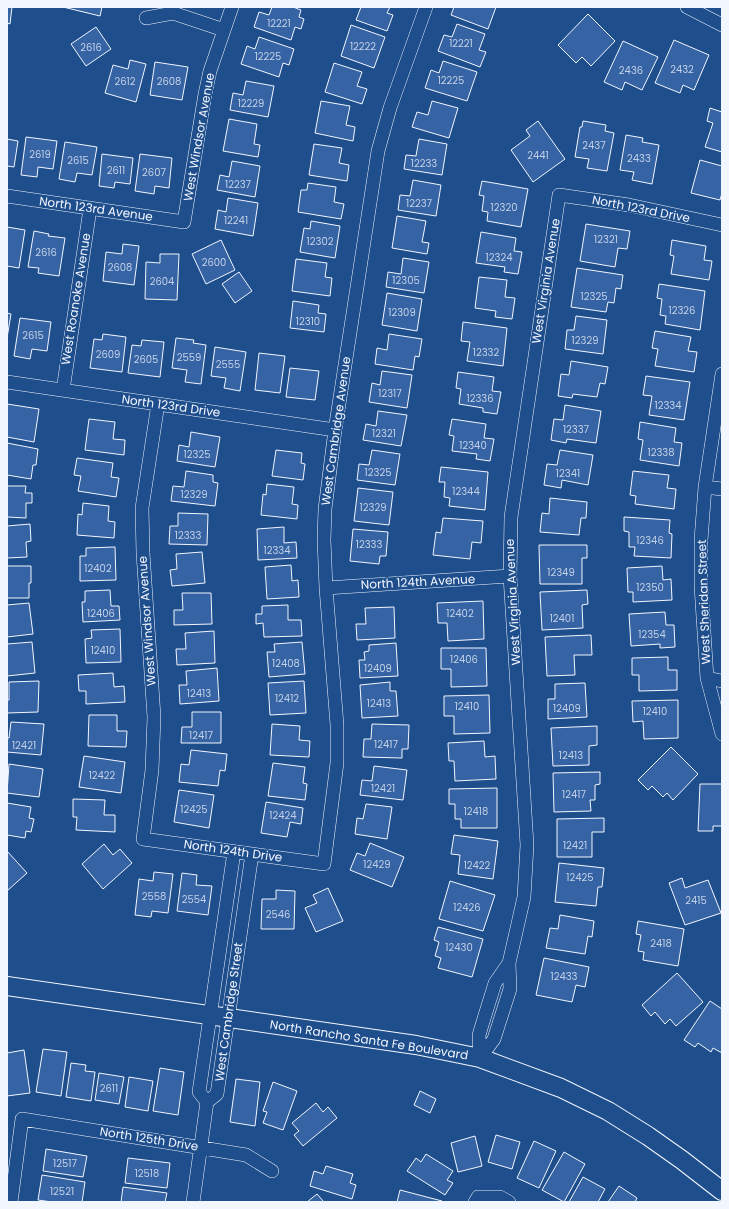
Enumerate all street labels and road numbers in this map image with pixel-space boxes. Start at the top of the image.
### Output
street label: West Windsor Avenue [179,71,218,202]
street label: North 123rd Drive [591,191,692,226]
street label: North 123rd Avenue [38,192,154,225]
street label: West Virginia Avenue [527,217,564,345]
street label: West Roanoke Avenue [57,232,94,366]
street label: West Cambridge Avenue [317,355,354,506]
street label: North 123rd Drive [121,390,222,421]
street label: West Virginia Avenue [501,538,524,666]
street label: West Sheridan Street [693,539,714,665]
street label: West Windsor Avenue [133,556,160,687]
street label: North 124th Avenue [360,570,476,593]
street label: North 124th Drive [183,835,284,866]
street label: West Cambridge Street [210,941,247,1083]
street label: North Rancho Santa Fe Boulevard [269,1015,469,1064]
street label: North 125th Drive [99,1122,200,1155]

